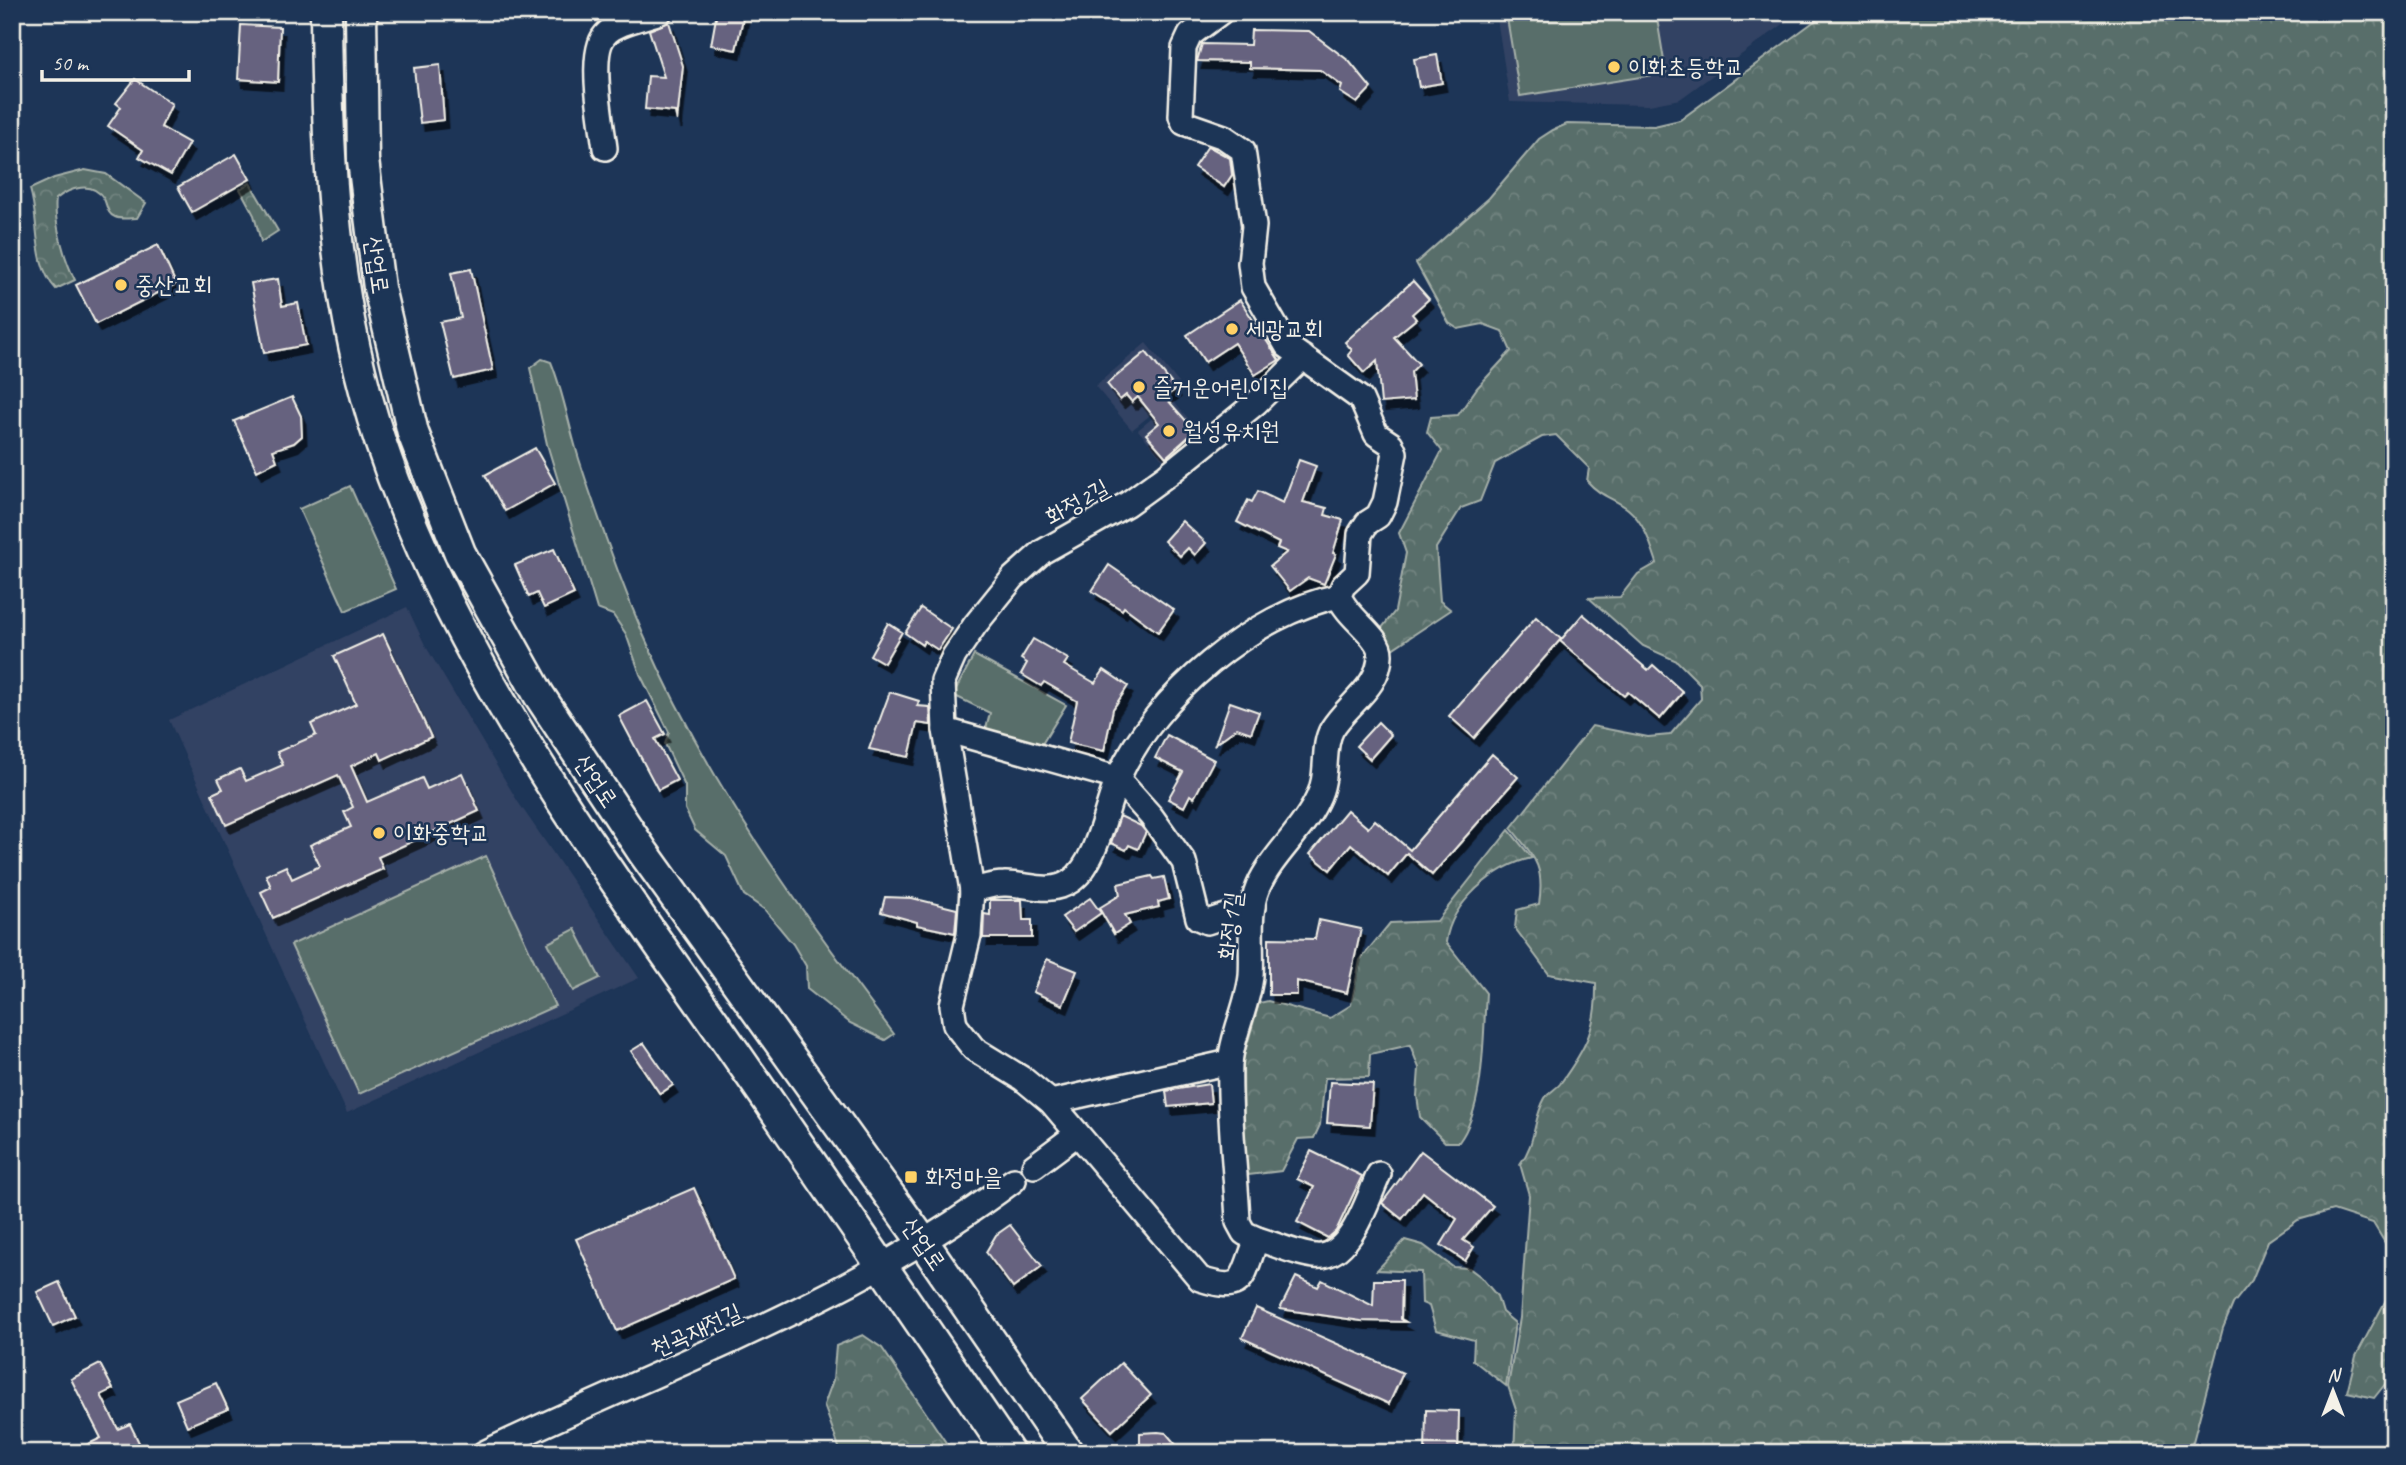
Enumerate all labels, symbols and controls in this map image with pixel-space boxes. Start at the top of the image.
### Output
scale bar [42,38,189,82]
text: 50 m [52,50,90,76]
place label: 이화초등학교 [1628,52,1744,82]
marker: 이화초등학교 [1606,59,1622,75]
street label: 산업로 [358,234,396,296]
place label: 중산교회 [135,270,212,300]
marker: 중산교회 [113,277,129,293]
place label: 세광교회 [1246,314,1323,344]
marker: 세광교회 [1224,321,1240,337]
place label: 즐거운어린이집 [1153,372,1288,402]
marker: 즐거운어린이집 [1131,379,1147,395]
place label: 월성유치원 [1183,416,1280,446]
marker: 월성유치원 [1161,423,1177,439]
street label: 화정2길 [1040,472,1114,532]
street label: 산업로 [567,749,625,813]
place label: 이화중학교 [393,818,490,848]
marker: 이화중학교 [371,825,387,841]
street label: 화정1길 [1211,890,1249,962]
place label: 화정마을 [925,1162,1002,1192]
marker: 화정마을 [903,1169,919,1185]
street label: 산업로 [895,1212,953,1276]
street label: 천곡재전길 [646,1297,746,1363]
north arrow [2298,1356,2368,1426]
text: N [2327,1363,2342,1387]

